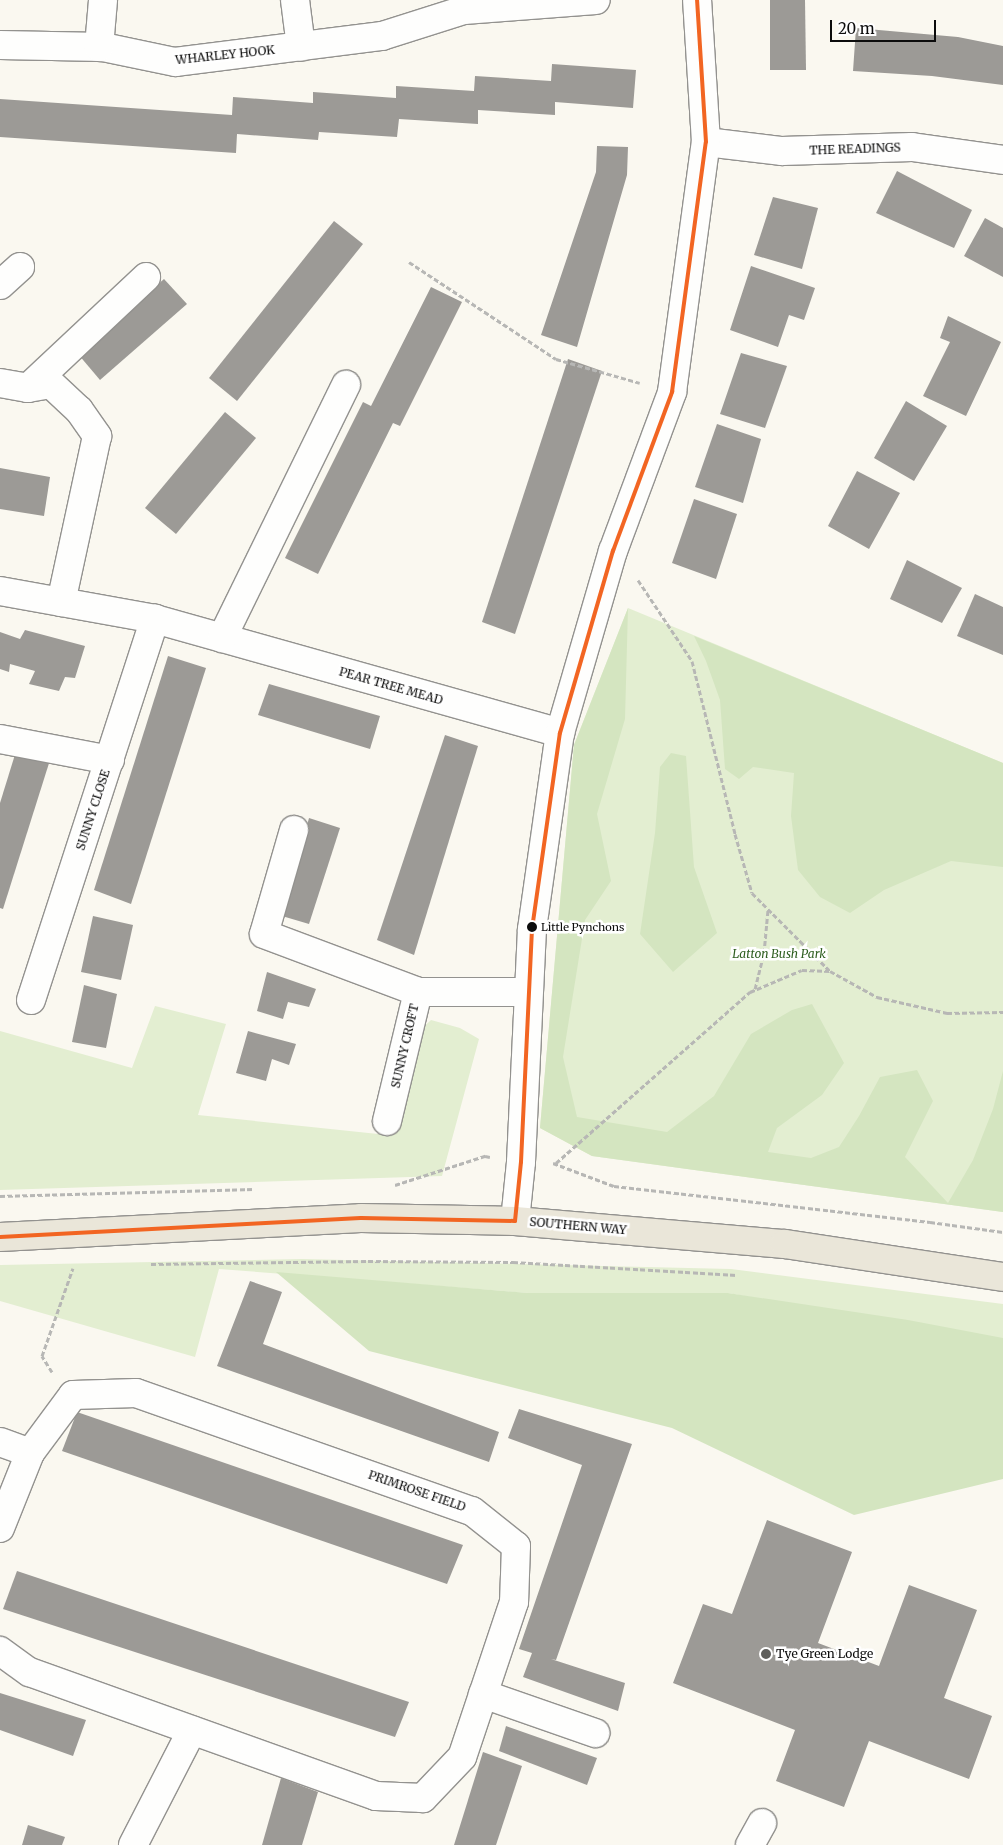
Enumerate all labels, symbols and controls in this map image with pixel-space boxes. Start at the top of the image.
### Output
scale bar [833,10,939,42]
text: 20 m [838,19,875,38]
street label: WHARLEY HOOK [175,43,275,67]
street label: THE READINGS [809,140,901,158]
street label: PEAR TREE MEAD [337,664,445,708]
street label: SUNNY CLOSE [73,768,113,852]
place label: Little Pynchons [541,920,624,934]
marker: Little Pynchons [527,922,537,932]
park label: Latton Bush Park [732,947,826,961]
street label: SUNNY CROFT [388,1002,422,1090]
street label: SOUTHERN WAY [529,1215,627,1237]
street label: PRIMROSE FIELD [366,1468,468,1514]
place label: Tye Green Lodge [776,1647,873,1661]
marker: Tye Green Lodge [760,1648,772,1660]

